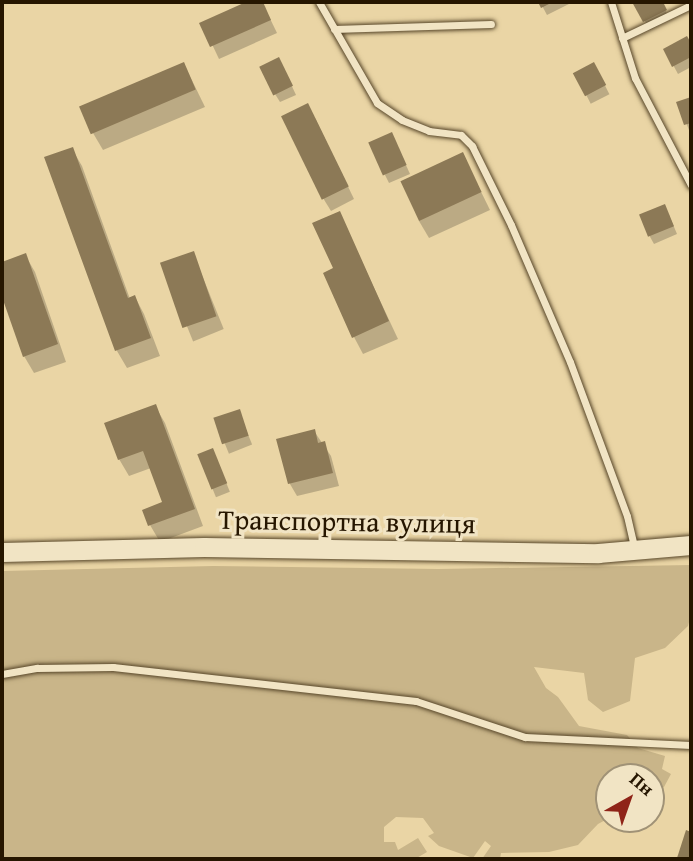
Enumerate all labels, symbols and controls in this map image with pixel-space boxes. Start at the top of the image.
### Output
street label: Транспортна вулиця [218,502,476,540]
north arrow [595,763,665,833]
text: Пн [624,765,661,802]

